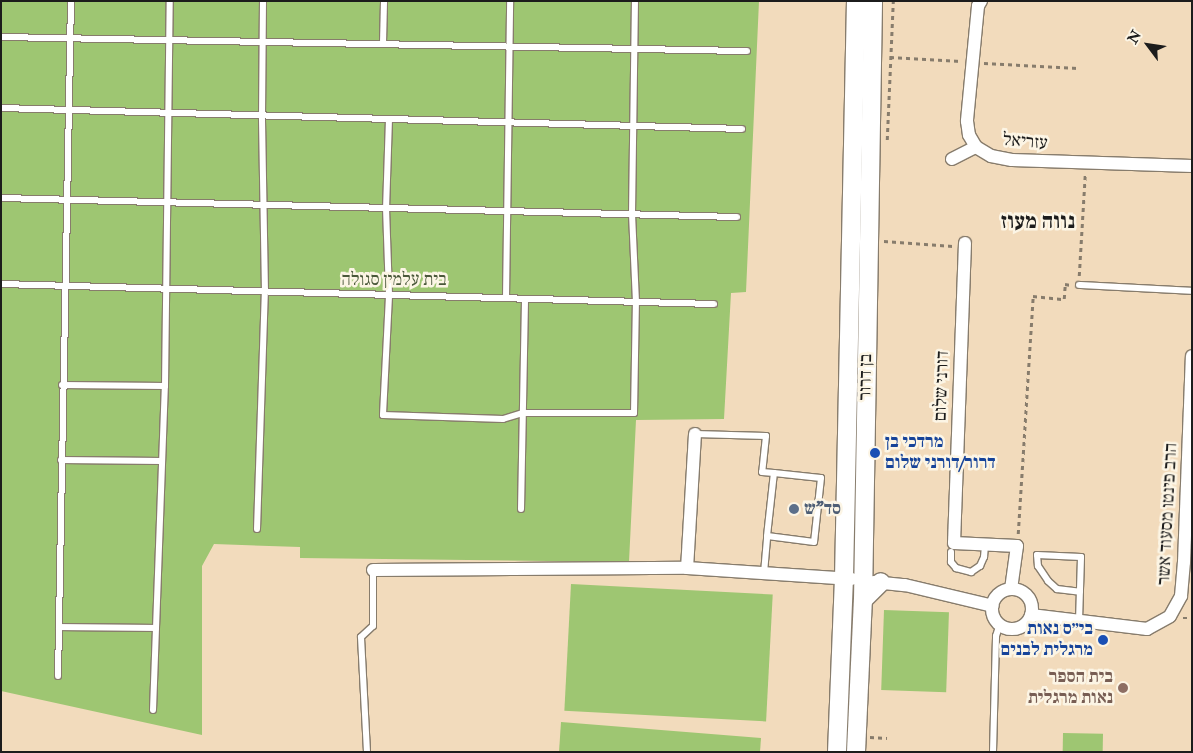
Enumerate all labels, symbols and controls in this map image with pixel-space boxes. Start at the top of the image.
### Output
north arrow [1123,20,1173,70]
text: N [1124,27,1145,47]
street label: עזריאל [1002,129,1048,155]
district label: נווה מעוז [1001,209,1075,235]
park label: בית עלמין סגולה [341,269,447,291]
street label: דורני שלום [930,350,954,422]
street label: בן דרור [855,353,877,401]
place label: מרדכי בן דרור/דורני שלום [885,432,996,474]
street label: הרב פינטו מסעוד אשר [1153,442,1183,586]
marker: מרדכי בן דרור/דורני שלום [869,447,881,459]
place label: סד"ש [804,498,841,520]
marker: סד"ש [788,503,800,515]
place label: בי״ס נאות מרגלית לבנים [1000,619,1093,662]
marker: בי״ס נאות מרגלית לבנים [1097,634,1109,646]
place label: בית הספר נאות מרגלית [1028,667,1113,710]
marker: בית הספר נאות מרגלית [1117,682,1129,694]

